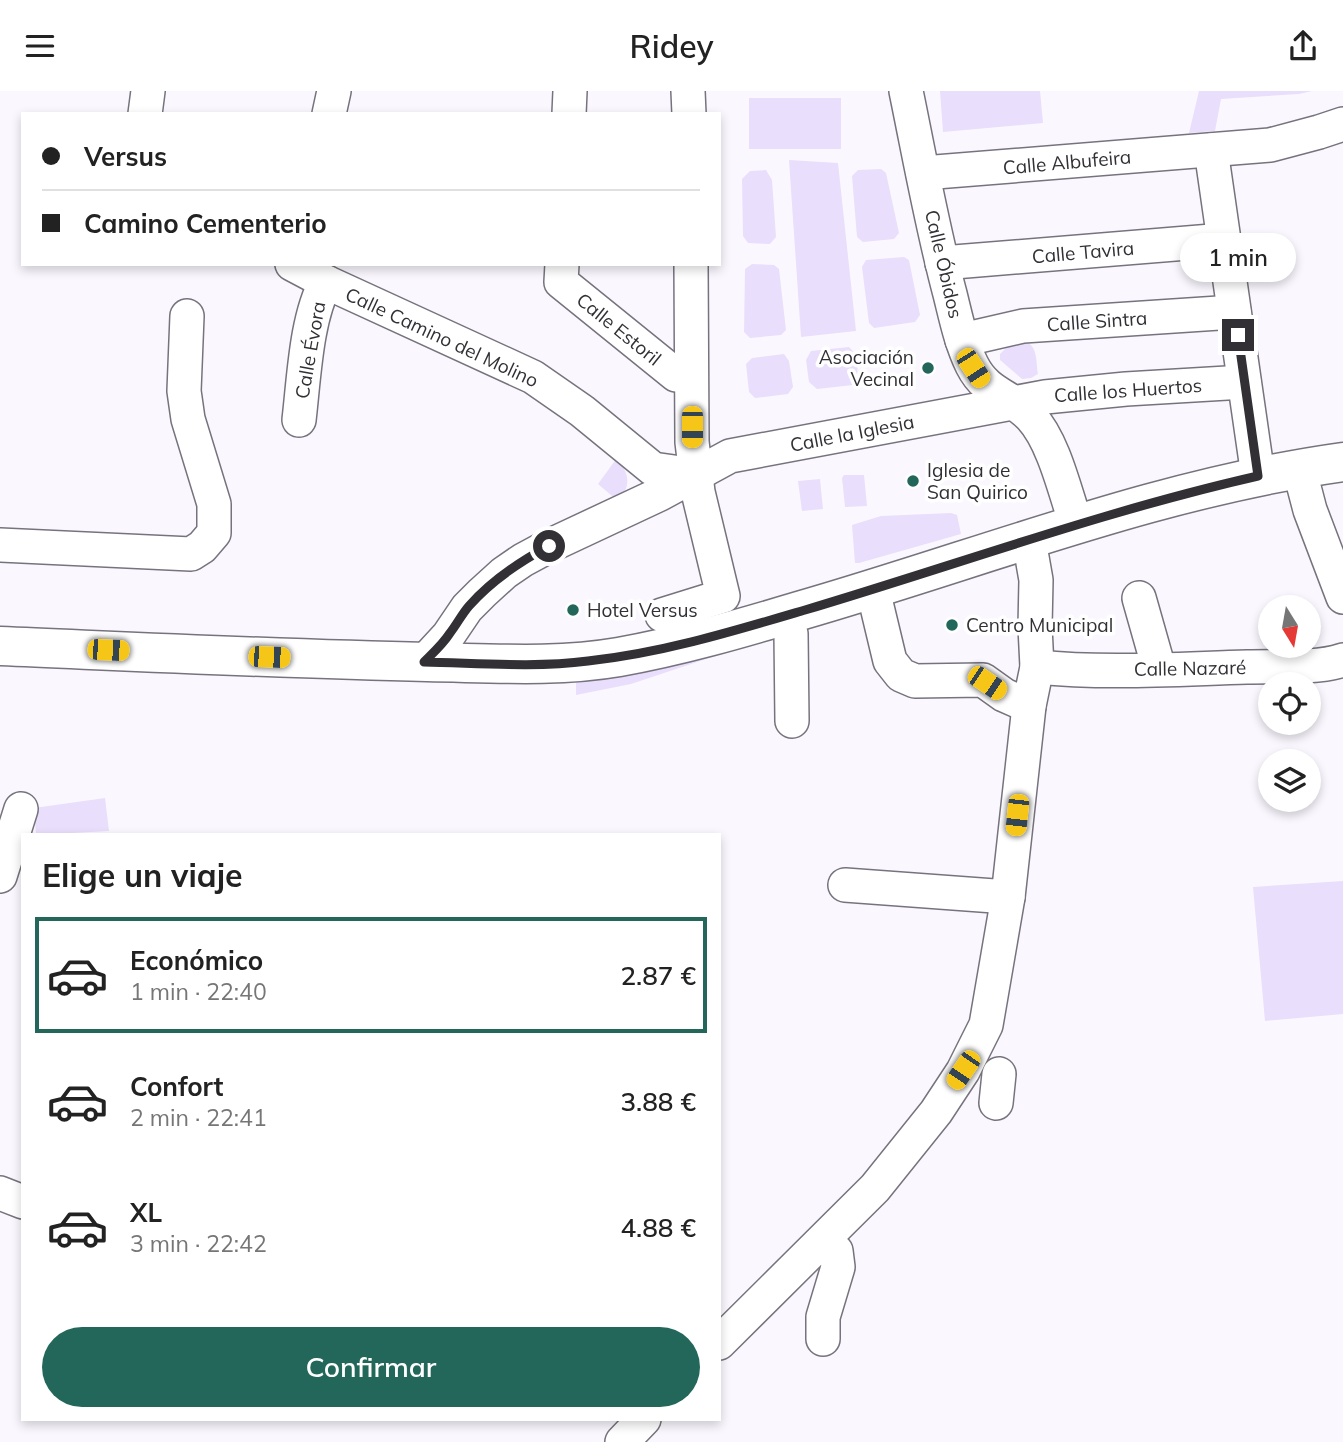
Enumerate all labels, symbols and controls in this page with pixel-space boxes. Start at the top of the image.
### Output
text: Ridey [629,26,714,66]
icon: menu [21,27,59,65]
icon: share [1284,27,1322,65]
text: Versus [84,140,167,173]
street label: Calle Albufeira [1002,144,1132,180]
text: Camino Cementerio [84,207,327,240]
street label: Calle Óbidos [920,207,968,321]
callout: 1 min [1180,233,1296,282]
street label: Calle Tavira [1031,236,1135,268]
text: 1 min [1208,243,1268,272]
street label: Calle Camino del Molino [342,282,542,392]
street label: Calle Estoril [572,288,666,370]
street label: Calle Évora [290,299,330,401]
street label: Calle Sintra [1046,306,1148,336]
route end [1222,319,1254,351]
place label: Asociación Vecinal [819,345,914,391]
car [953,345,994,391]
marker: Asociación Vecinal [920,360,936,376]
street label: Calle los Huertos [1053,373,1203,407]
car [682,406,703,448]
street label: Calle la Iglesia [788,409,916,457]
place label: Iglesia de San Quirico [927,458,1028,504]
marker: Iglesia de San Quirico [905,473,921,489]
route start [533,530,565,562]
north arrow [1258,595,1321,658]
map controls [1258,595,1321,812]
place label: Hotel Versus [587,598,698,622]
marker: Hotel Versus [565,602,581,618]
place label: Centro Municipal [966,613,1113,637]
marker: Centro Municipal [944,617,960,633]
car [87,639,130,661]
car [248,646,291,668]
street label: Calle Nazaré [1134,655,1246,681]
car [964,663,1011,703]
button: locate [1258,672,1321,735]
button: layers [1258,749,1321,812]
car [1005,793,1030,837]
text: Elige un viaje [42,855,243,895]
icon: car [46,944,109,1007]
text: Económico [130,944,263,977]
text: 2.87 € [620,959,696,992]
text: 1 min · 22:40 [130,977,267,1006]
car [943,1047,984,1093]
icon: car [46,1070,109,1133]
text: Confort [130,1070,223,1103]
text: 3.88 € [620,1085,696,1118]
text: 2 min · 22:41 [130,1103,267,1132]
icon: car [46,1196,109,1259]
text: XL [130,1196,162,1229]
text: 4.88 € [620,1211,696,1244]
text: 3 min · 22:42 [130,1229,267,1258]
button: Confirmar [42,1327,700,1407]

